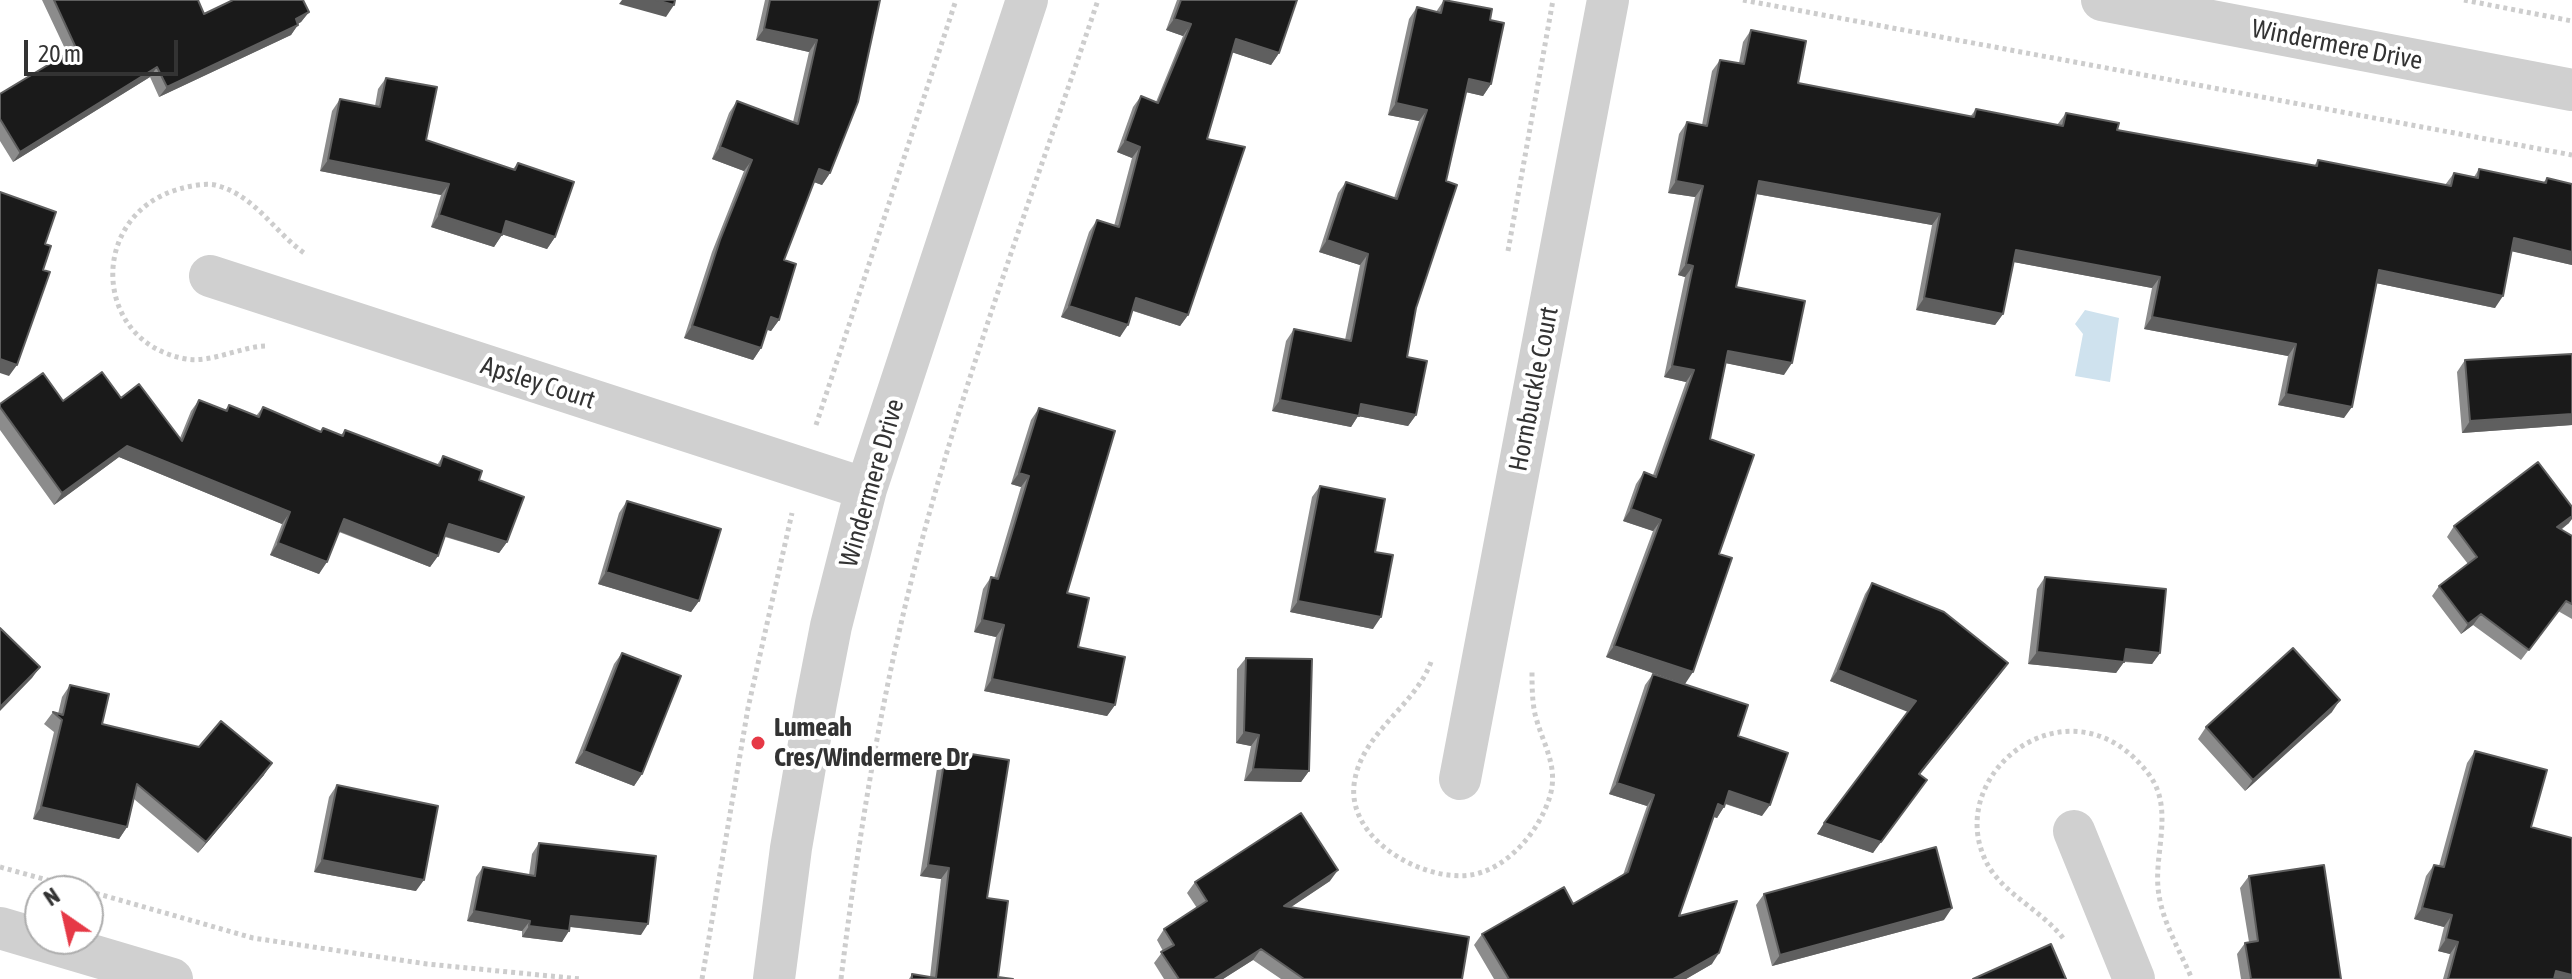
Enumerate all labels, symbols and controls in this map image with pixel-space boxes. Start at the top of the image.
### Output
street label: Windermere Drive [2249,13,2425,77]
scale bar [28,24,182,74]
text: 20 m [38,40,81,67]
street label: Hornbuckle Court [1503,304,1565,474]
street label: Apsley Court [477,350,599,416]
street label: Windermere Drive [833,395,911,571]
place label: Lumeah Cres/Windermere Dr [774,712,968,774]
marker: Lumeah Cres/Windermere Dr [749,734,767,752]
north arrow [24,875,104,955]
text: N [39,882,64,911]

